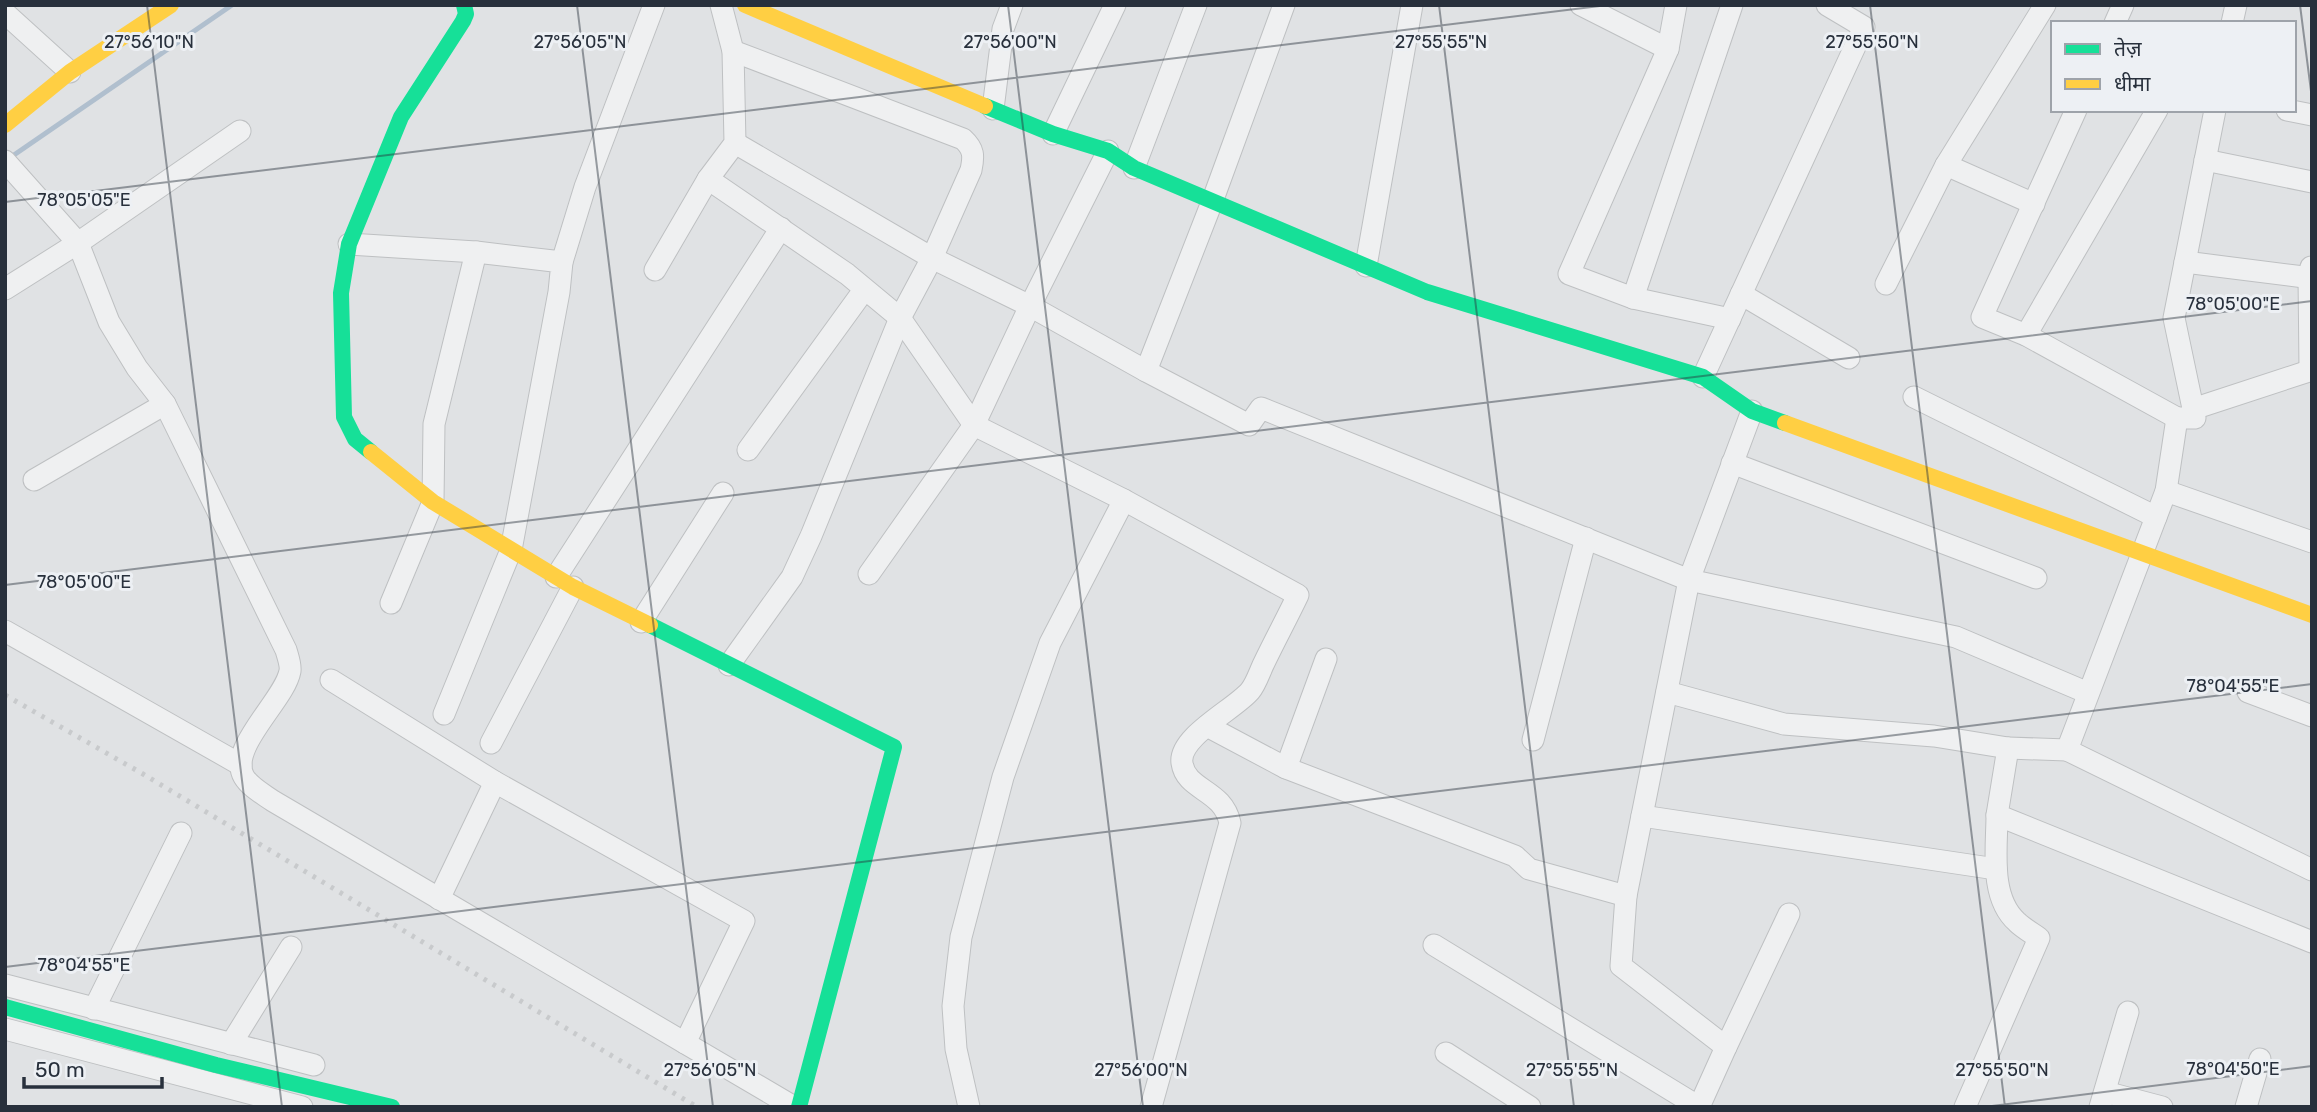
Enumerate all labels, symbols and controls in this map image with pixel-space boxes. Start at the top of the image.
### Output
legend [2051,21,2296,112]
text: 27°56'10"N [104,31,194,53]
text: 27°56'05"N [534,31,626,53]
text: 27°56'00"N [963,31,1057,53]
text: 27°55'55"N [1395,31,1487,53]
text: 27°55'50"N [1825,31,1919,53]
text: तेज़ [2114,36,2142,61]
text: धीमा [2114,71,2151,96]
text: 78°05'05"E [37,189,131,211]
text: 78°05'00"E [2186,293,2280,315]
text: 78°05'00"E [37,571,131,593]
text: 78°04'55"E [2187,675,2279,697]
text: 78°04'55"E [38,954,130,976]
scale bar [24,1046,163,1090]
text: 50 m [35,1057,85,1082]
text: 78°04'50"E [2186,1058,2280,1080]
text: 27°56'05"N [664,1059,756,1081]
text: 27°56'00"N [1094,1059,1188,1081]
text: 27°55'55"N [1526,1059,1618,1081]
text: 27°55'50"N [1955,1059,2049,1081]

